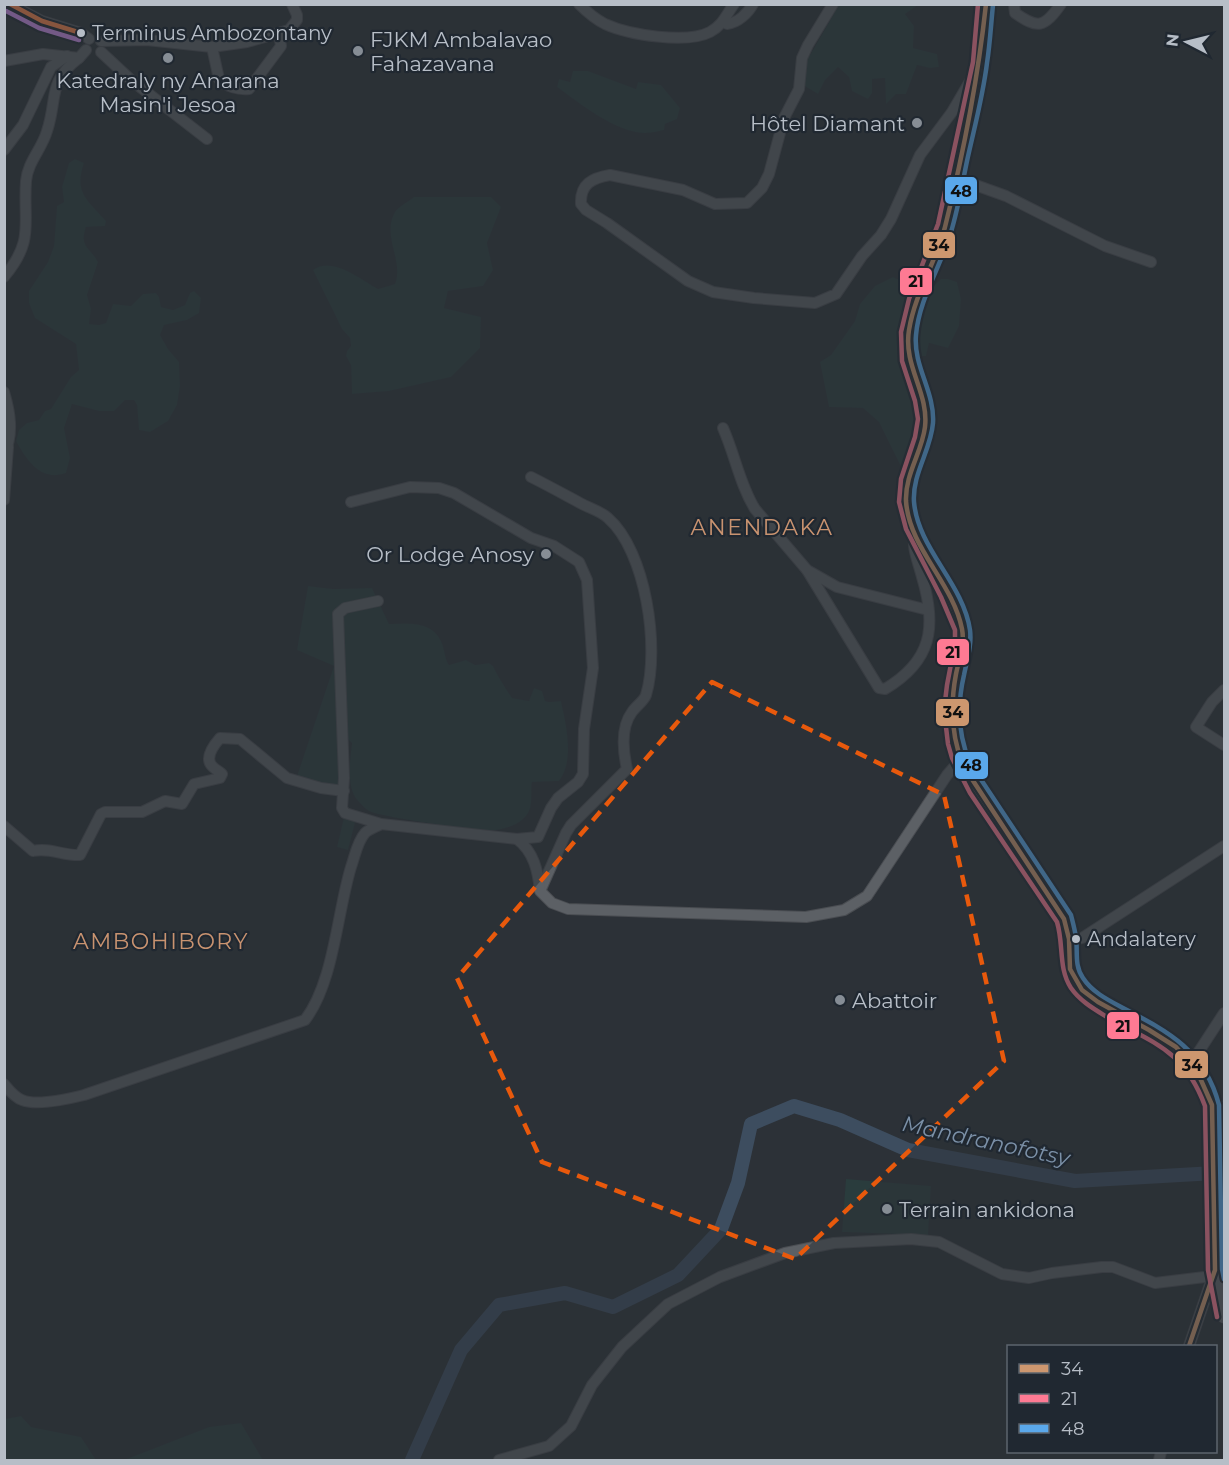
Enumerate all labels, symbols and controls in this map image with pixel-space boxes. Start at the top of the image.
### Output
north arrow [1157,12,1217,72]
place label: Terminus Ambozontany [92,21,332,45]
marker: Terminus Ambozontany [75,27,87,39]
place label: FJKM Ambalavao Fahazavana [370,27,552,76]
text: N [1162,33,1183,48]
marker: FJKM Ambalavao Fahazavana [351,44,365,58]
marker: Katedraly ny Anarana Masin'i Jesoa [161,51,175,65]
place label: Katedraly ny Anarana Masin'i Jesoa [56,68,280,117]
place label: Hôtel Diamant [750,111,905,136]
marker: Hôtel Diamant [910,116,924,130]
line badge: 48 [944,176,978,205]
text: 48 [950,182,972,201]
line badge: 34 [922,231,956,259]
text: 34 [928,236,949,255]
line badge: 21 [899,267,933,296]
text: 21 [908,272,924,291]
district label: ANENDAKA [691,514,833,541]
place label: Or Lodge Anosy [366,542,535,567]
marker: Or Lodge Anosy [539,547,553,561]
line badge: 21 [936,638,970,666]
text: 21 [945,643,961,662]
line badge: 34 [935,698,970,727]
text: 34 [942,703,963,722]
line badge: 48 [954,751,989,780]
text: 48 [960,756,982,775]
place label: Andalatery [1087,927,1196,951]
district label: AMBOHIBORY [73,928,249,955]
marker: Andalatery [1070,933,1082,945]
place label: Abattoir [852,988,937,1013]
marker: Abattoir [833,993,847,1007]
line badge: 21 [1106,1011,1140,1040]
text: 21 [1115,1017,1131,1036]
line badge: 34 [1174,1050,1209,1079]
text: 34 [1181,1056,1202,1075]
water label: Mandranofotsy [900,1110,1074,1172]
place label: Terrain ankidona [899,1197,1075,1222]
marker: Terrain ankidona [880,1202,894,1216]
legend [1007,1345,1217,1453]
text: 34 [1061,1358,1083,1380]
text: 21 [1061,1388,1078,1410]
text: 48 [1061,1418,1085,1440]

